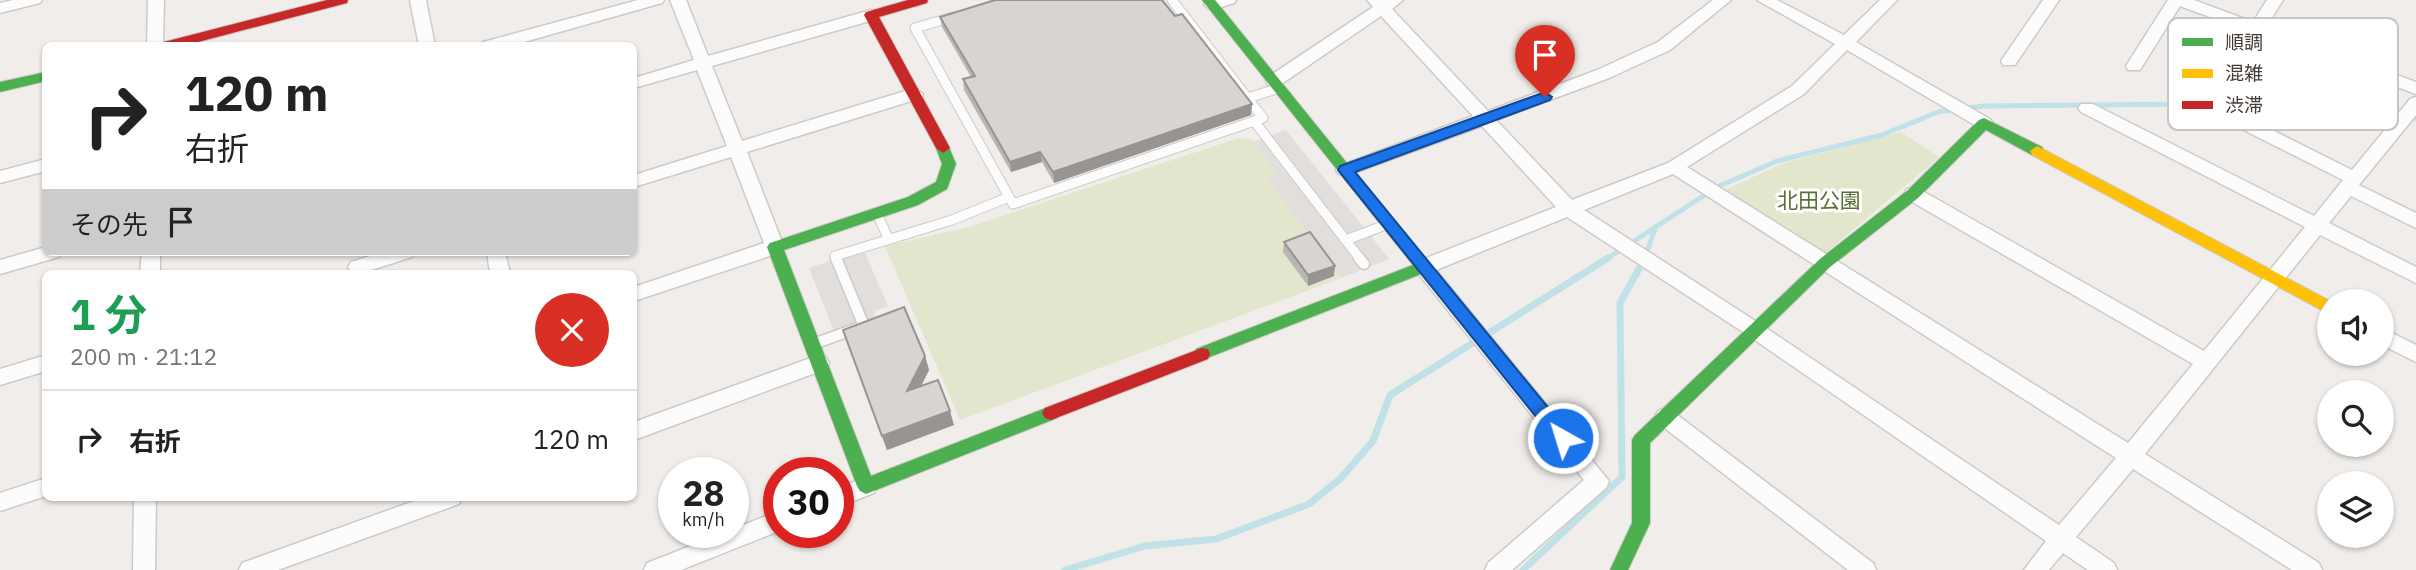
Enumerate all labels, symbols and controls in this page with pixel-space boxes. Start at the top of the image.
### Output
legend [2168,18,2398,130]
pin [1515,25,1575,97]
text: 順調 [2225,30,2263,54]
icon: arrive [1526,36,1564,74]
text: 120 m [185,61,329,124]
text: 混雑 [2225,61,2263,85]
icon: right [70,70,161,161]
text: 渋滞 [2225,93,2263,117]
text: 右折 [185,127,249,169]
park label: 北田公園 [1777,186,1861,214]
icon: arrive [162,203,200,241]
text: その先 [70,207,148,241]
text: 1 分 [70,287,147,342]
map controls [2317,289,2394,548]
button: sound [2317,289,2394,366]
button: close [535,293,609,367]
text: 200 m · 21:12 [70,341,217,371]
button: search [2317,380,2394,457]
position arrow [1526,401,1600,475]
icon: right [70,420,108,458]
text: 120 m [533,422,609,456]
text: 右折 [129,424,181,458]
speed limit sign: 30 [763,457,854,548]
text: 28 [682,470,725,516]
button: layers [2317,471,2394,548]
text: km/h [682,508,725,531]

